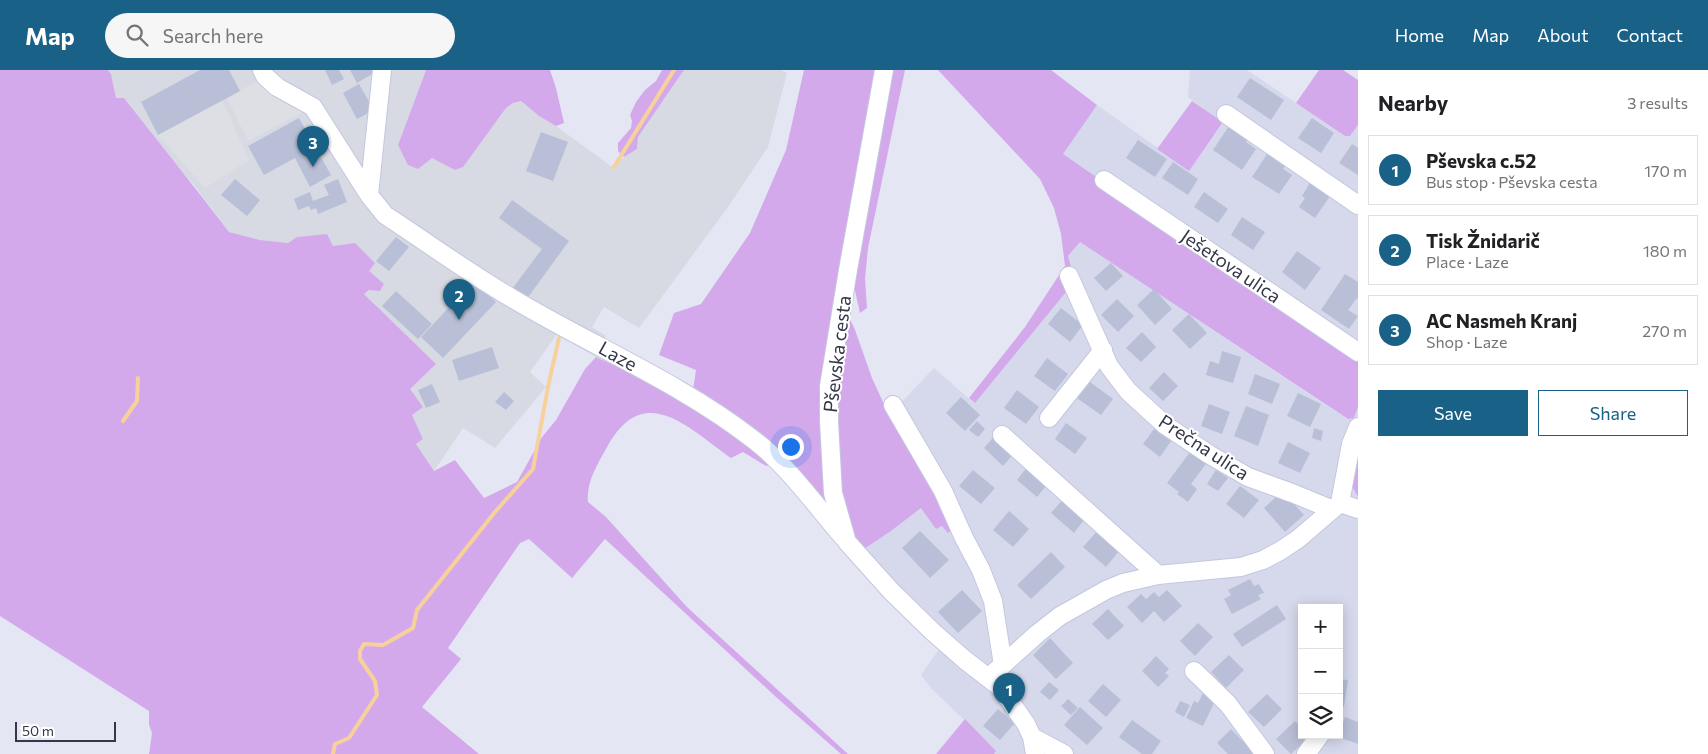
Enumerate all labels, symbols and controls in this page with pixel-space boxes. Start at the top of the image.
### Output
search box [105,13,455,58]
text: Map [25,21,75,50]
icon: search [123,21,151,49]
text: Search here [163,24,263,47]
text: Home [1395,24,1444,46]
text: Map [1472,24,1509,46]
text: About [1537,24,1589,46]
text: Contact [1617,24,1683,46]
text: Nearby [1378,90,1448,115]
text: 3 results [1627,93,1688,112]
pin: 3 [297,126,329,167]
text: Pševska c.52 [1426,149,1536,172]
text: 1 [1391,161,1399,180]
text: 170 m [1644,161,1687,180]
text: Bus stop · Pševska cesta [1426,172,1598,191]
street label: Ješetova ulica [1177,224,1286,307]
text: Tisk Žnidarič [1426,229,1540,252]
text: 2 [1390,241,1400,260]
text: 180 m [1643,241,1687,260]
text: Place · Laze [1426,252,1509,271]
pin: 2 [443,279,475,320]
street label: Pševska cesta [818,294,855,414]
text: AC Nasmeh Kranj [1426,309,1577,332]
text: 3 [1390,321,1400,340]
text: 270 m [1642,321,1687,340]
text: Shop · Laze [1426,332,1507,351]
street label: Laze [595,336,641,375]
button: Save [1378,390,1528,436]
button: Share [1538,390,1688,436]
street label: Prečna ulica [1155,409,1254,484]
your location [778,434,804,460]
map controls [1298,604,1343,739]
button: + [1298,604,1343,649]
button: − [1298,649,1343,694]
pin: 1 [993,673,1025,714]
button: layers [1298,694,1343,739]
scale bar [15,719,116,742]
text: 50 m [22,722,54,739]

